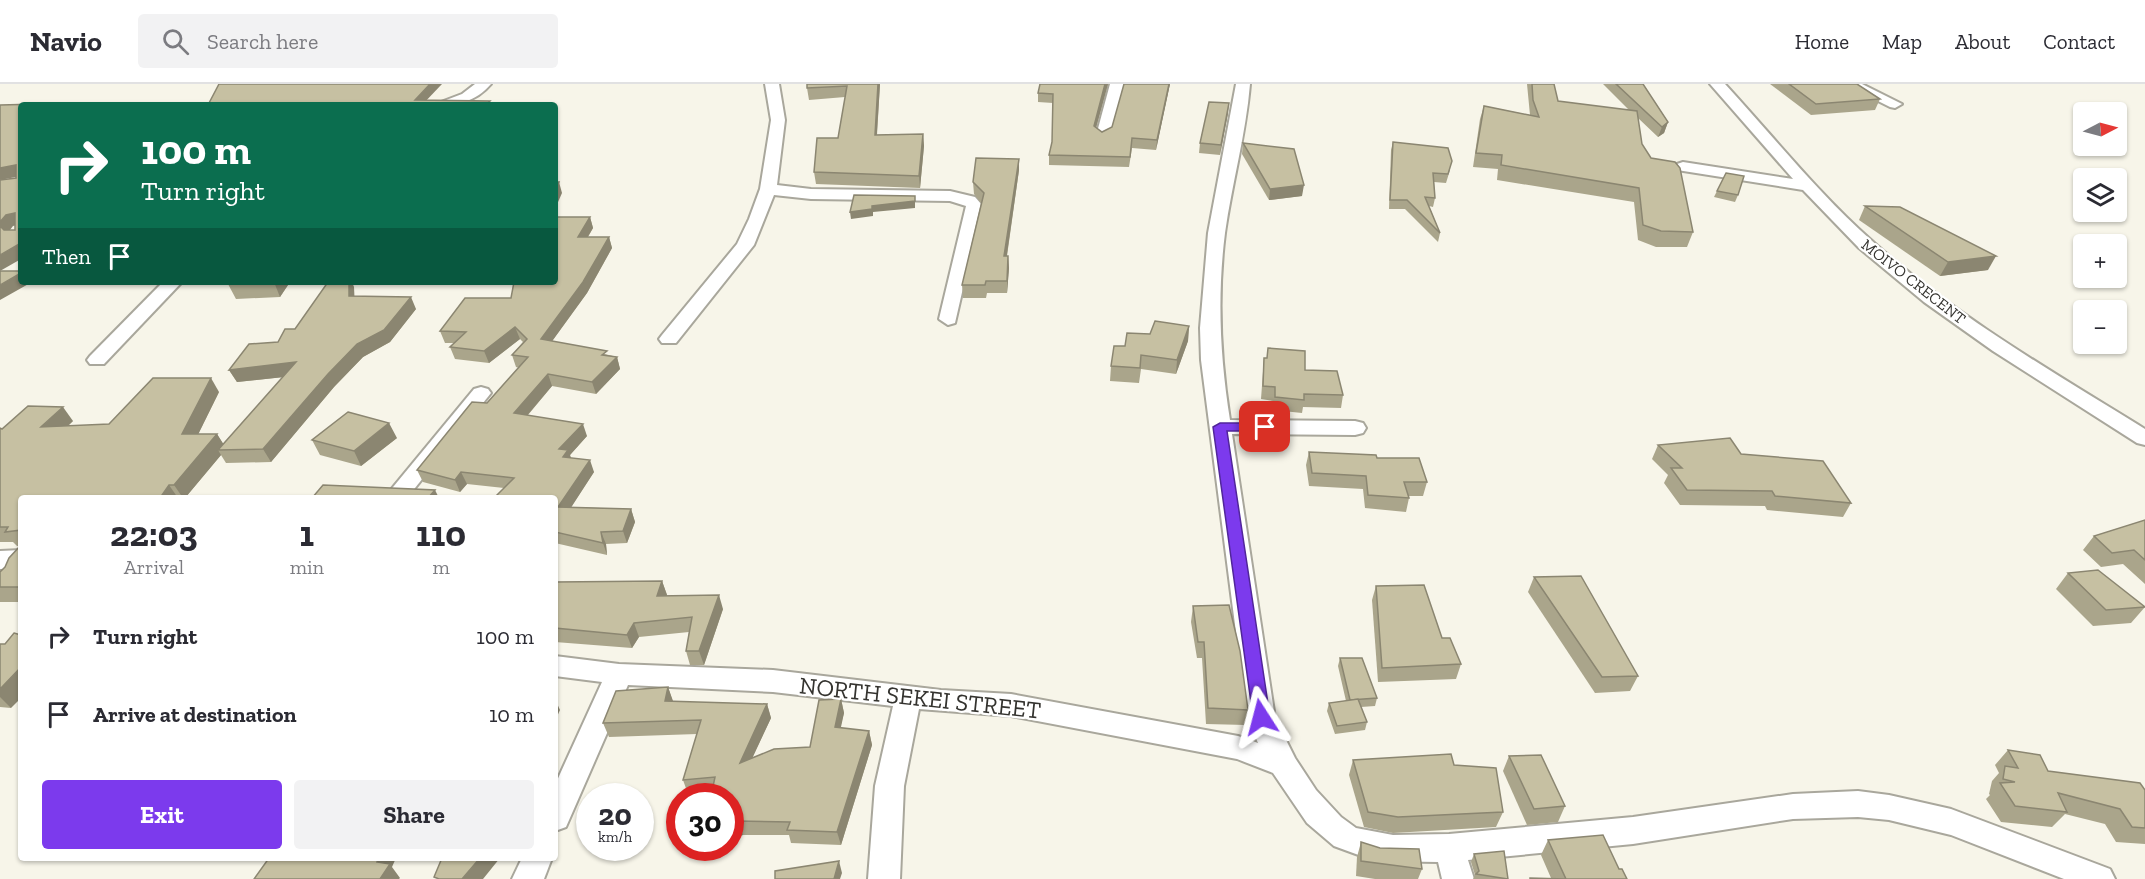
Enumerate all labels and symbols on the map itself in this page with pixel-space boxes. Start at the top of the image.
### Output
north arrow [2073,102,2127,156]
street label: MOIVO CRECENT [1858,235,1970,328]
pin [1239,401,1290,452]
street label: NORTH SEKEI STREET [798,670,1042,725]
position arrow [1229,685,1293,749]
speed limit sign: 30 [666,783,744,861]

